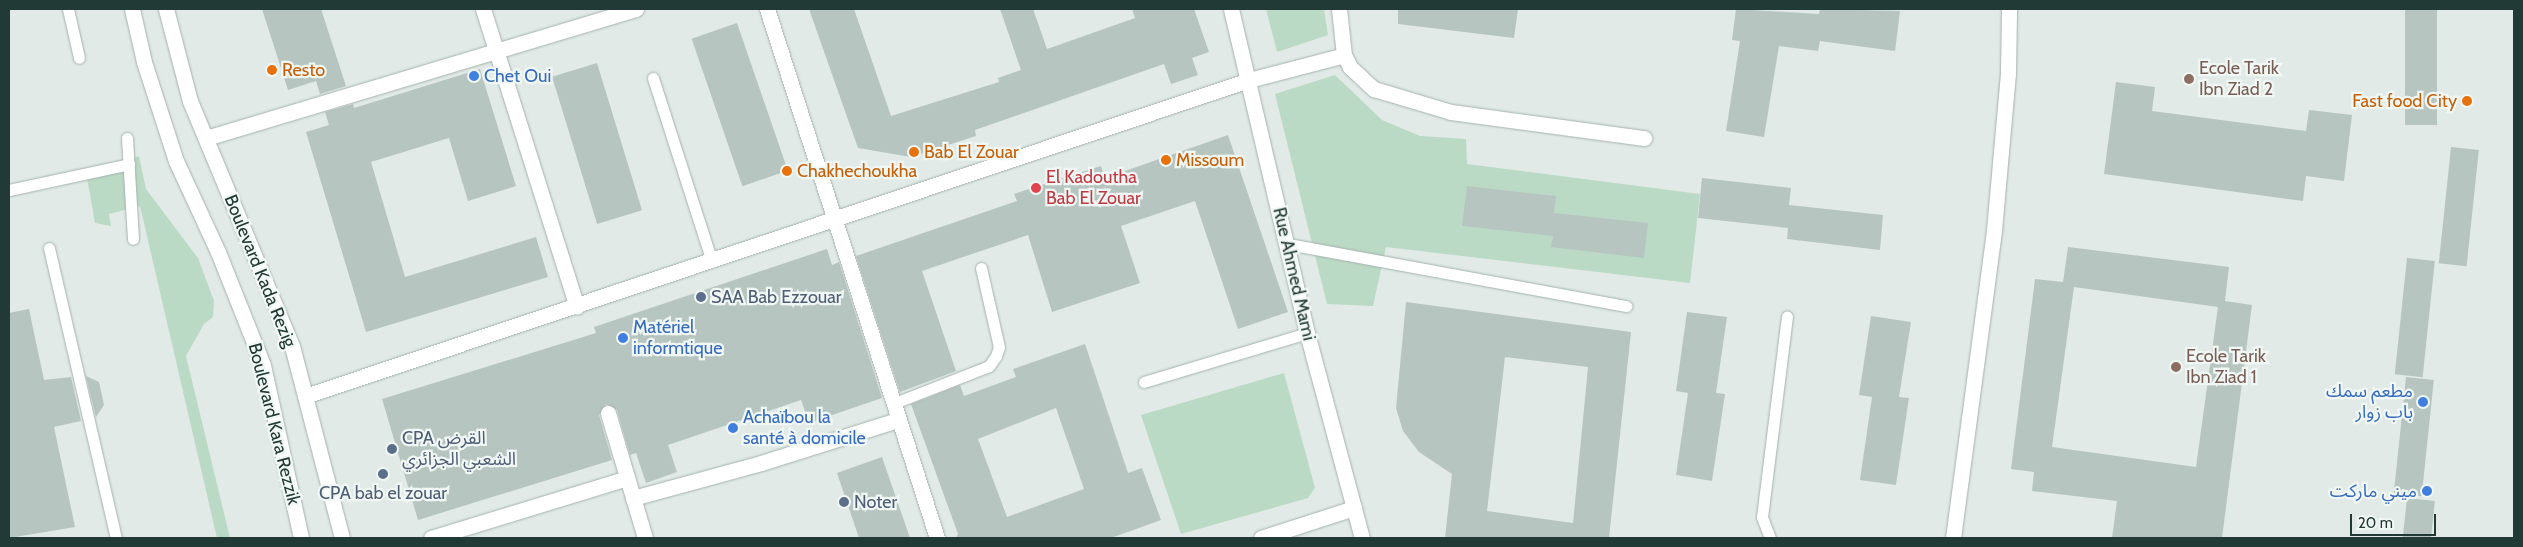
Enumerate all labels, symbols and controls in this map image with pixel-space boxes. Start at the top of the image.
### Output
place label: Ecole Tarik Ibn Ziad 2 [2199,58,2279,100]
place label: Resto [282,59,325,81]
marker: Resto [266,64,278,76]
place label: Chet Oui [484,65,551,87]
marker: Chet Oui [468,70,480,82]
marker: Ecole Tarik Ibn Ziad 2 [2183,73,2195,85]
place label: Fast food City [2352,90,2457,112]
marker: Fast food City [2461,95,2473,107]
place label: Bab El Zouar [924,141,1019,163]
marker: Bab El Zouar [908,146,920,158]
place label: Missoum [1176,149,1244,171]
marker: Missoum [1160,154,1172,166]
place label: Chakhechoukha [797,160,917,182]
marker: Chakhechoukha [781,165,793,177]
place label: El Kadoutha Bab El Zouar [1046,167,1141,210]
marker: El Kadoutha Bab El Zouar [1030,182,1042,194]
street label: Boulevard Kada Rezig [220,192,300,350]
street label: Rue Ahmed Mami [1268,205,1320,343]
place label: SAA Bab Ezzouar [711,286,842,308]
marker: SAA Bab Ezzouar [695,291,707,303]
place label: Matériel informtique [633,317,722,359]
marker: Matériel informtique [617,332,629,344]
street label: Boulevard Kara Rezzik [243,341,305,507]
place label: Ecole Tarik Ibn Ziad 1 [2186,346,2266,388]
marker: Ecole Tarik Ibn Ziad 1 [2170,361,2182,373]
place label: مطعم سمك باب زوار [2326,381,2413,424]
marker: مطعم سمك باب زوار [2417,396,2429,408]
place label: Achaïbou la santé à domicile [743,407,866,449]
marker: Achaïbou la santé à domicile [727,422,739,434]
place label: CPA القرض الشعبي الجزائري [402,428,516,470]
marker: CPA القرض الشعبي الجزائري [386,443,398,455]
marker: CPA bab el zouar [377,468,389,480]
place label: ميني ماركت [2330,480,2417,502]
place label: CPA bab el zouar [319,482,447,504]
marker: ميني ماركت [2421,485,2433,497]
place label: Noter [854,491,897,513]
marker: Noter [838,496,850,508]
scale bar [2353,504,2439,536]
text: 20 m [2358,514,2393,532]

